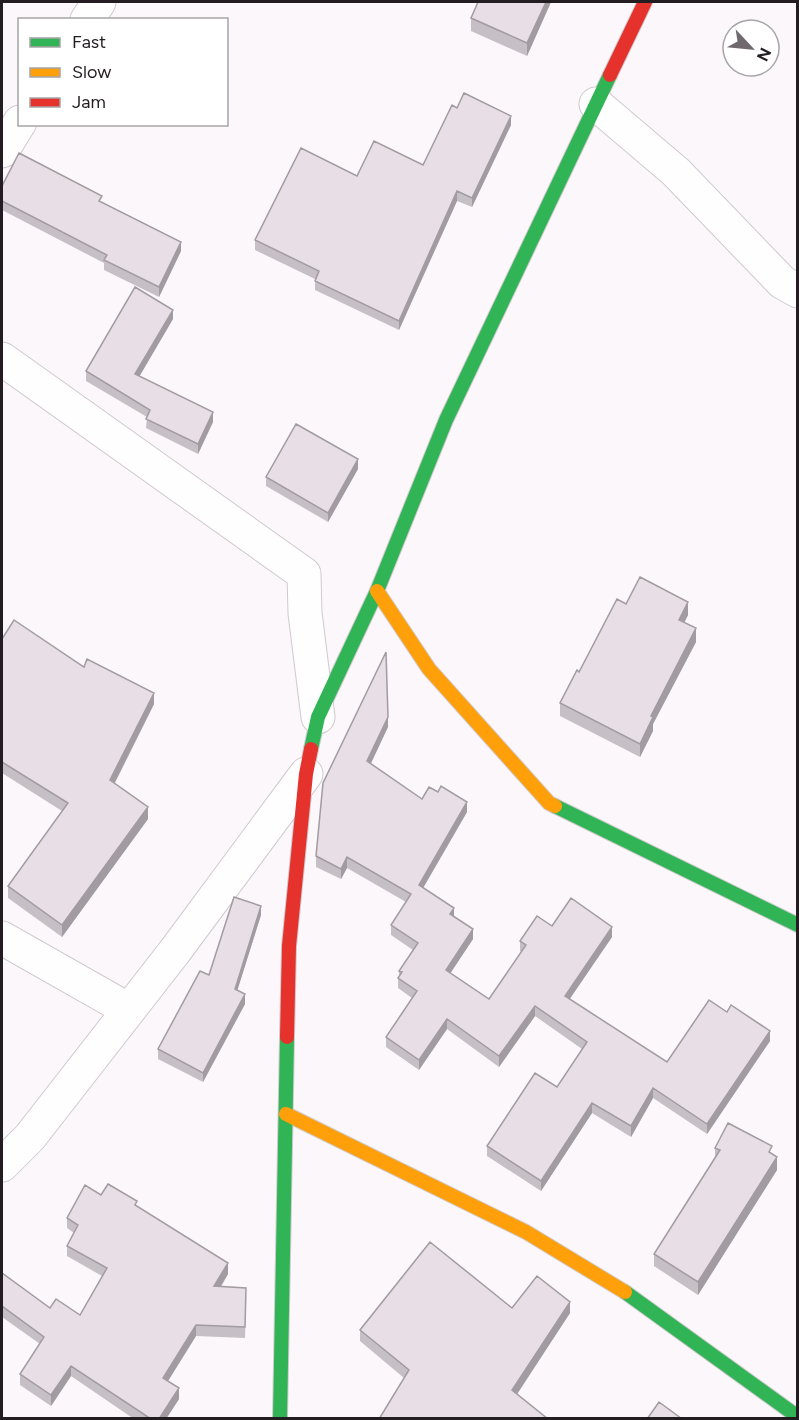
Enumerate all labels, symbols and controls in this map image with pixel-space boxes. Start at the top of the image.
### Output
legend [18,18,228,126]
north arrow [721,18,781,78]
text: Fast [72,31,106,53]
text: N [753,45,775,64]
text: Slow [72,61,111,83]
text: Jam [72,91,106,113]

